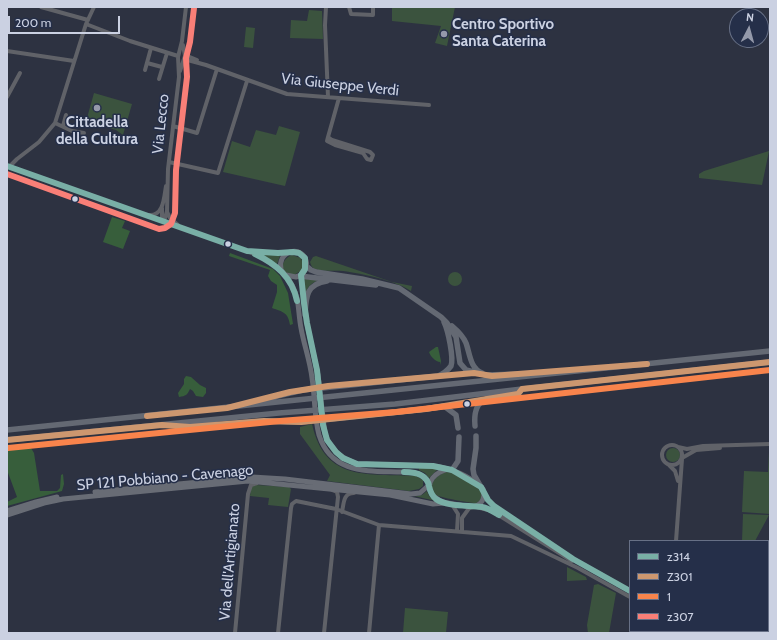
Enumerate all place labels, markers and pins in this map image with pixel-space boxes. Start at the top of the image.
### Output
place label: Centro Sportivo Santa Caterina [452,16,554,51]
marker: Centro Sportivo Santa Caterina [439,29,449,39]
marker: Cittadella della Cultura [92,103,102,113]
place label: Cittadella della Cultura [56,114,138,149]
unlabelled marker [70,194,80,204]
unlabelled marker [223,239,233,249]
unlabelled marker [462,399,472,409]

